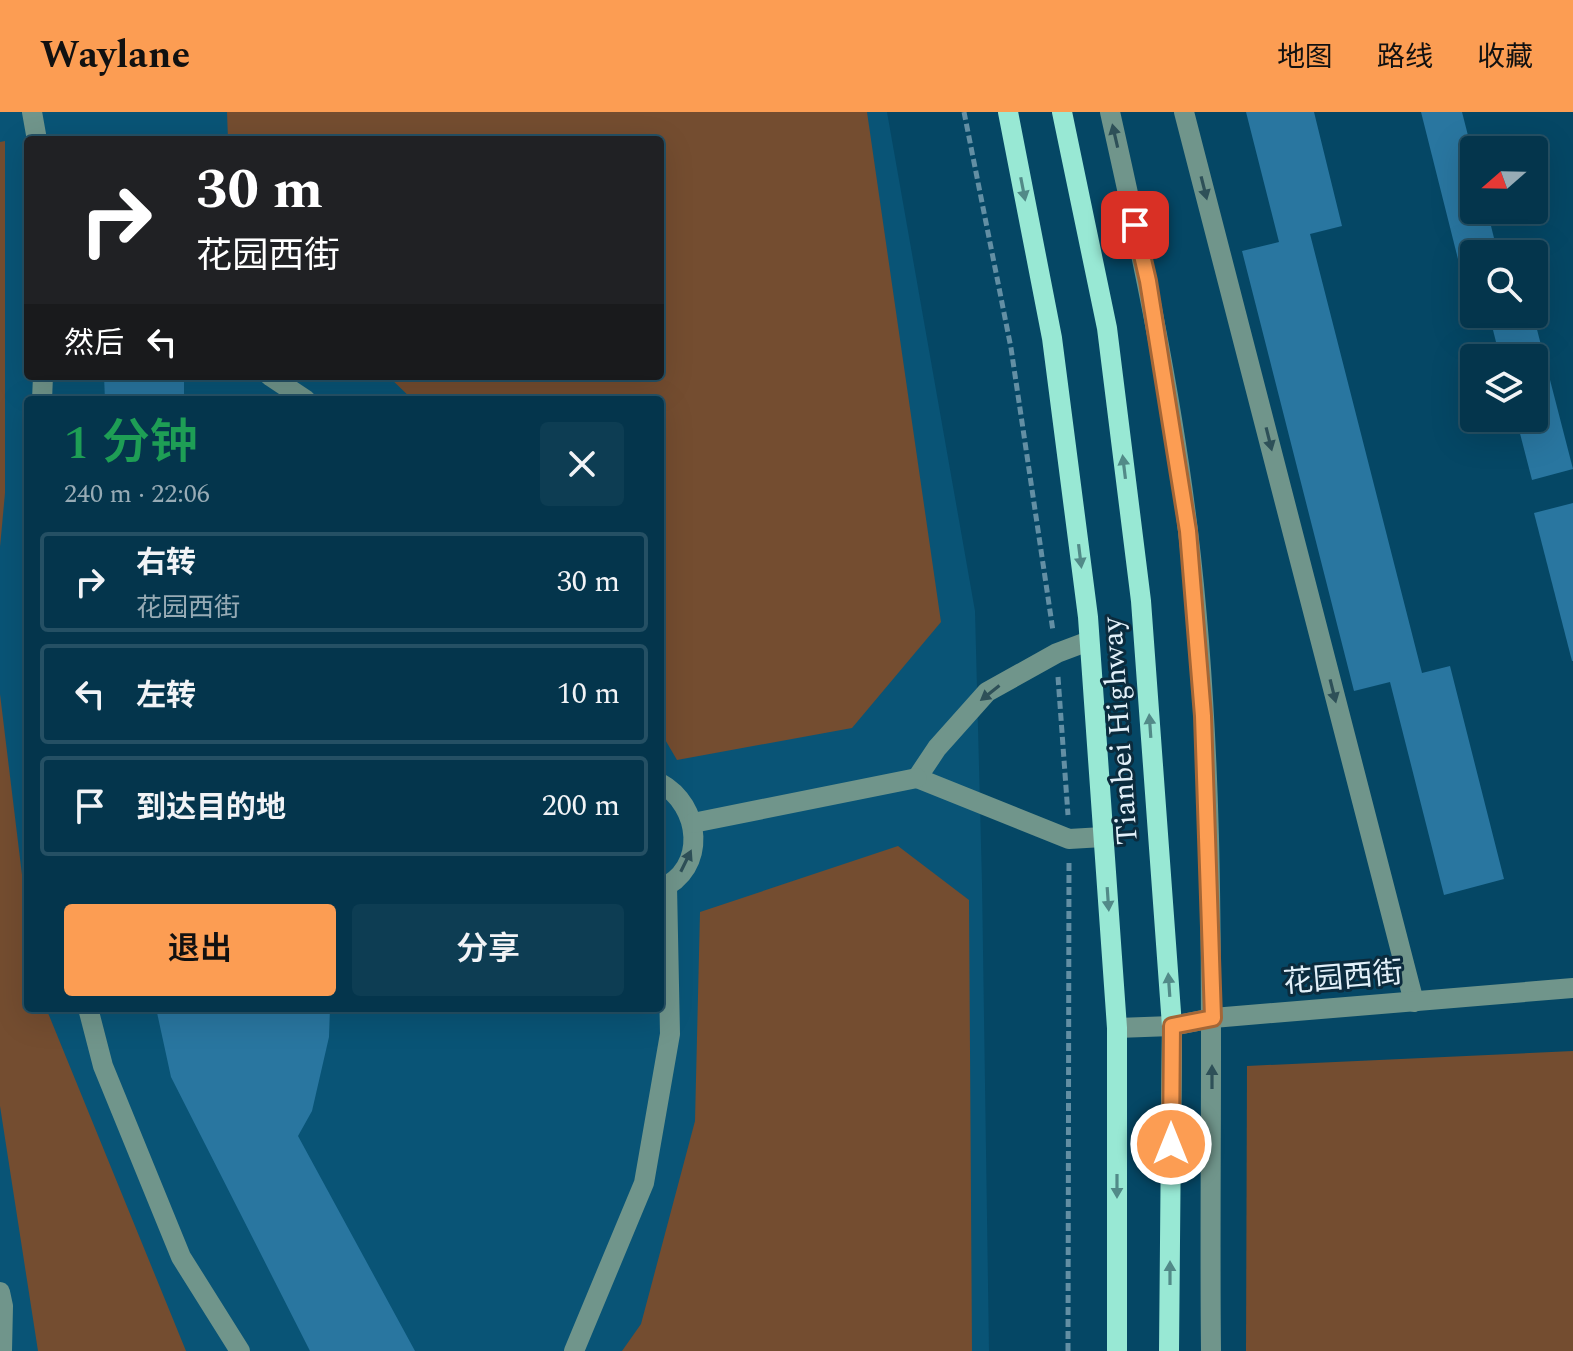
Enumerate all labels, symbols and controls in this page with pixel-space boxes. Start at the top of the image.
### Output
text: Waylane [40,27,190,85]
text: 地图 [1277,36,1333,79]
text: 路线 [1377,36,1433,79]
text: 收藏 [1477,36,1533,79]
one-way arrow [1108,123,1121,148]
north arrow [1460,136,1548,224]
map controls [1460,136,1548,432]
text: 30 m [196,148,323,233]
icon: right [64,168,168,272]
one-way arrow [1198,175,1210,200]
one-way arrow [1017,176,1029,201]
pin [1101,191,1169,259]
icon: arrive [1113,203,1157,247]
text: 花园西街 [196,229,340,284]
button: search [1460,240,1548,328]
icon: left [140,320,184,364]
text: 然后 [64,321,124,367]
button: layers [1460,344,1548,432]
text: 1 分钟 [64,407,198,480]
button: close [540,422,624,506]
one-way arrow [1263,427,1275,452]
one-way arrow [1118,454,1131,479]
text: 240 m · 22:06 [64,474,210,514]
text: 右转 [136,540,196,586]
one-way arrow [1074,544,1087,569]
text: 30 m [557,559,620,605]
icon: right [68,560,112,604]
text: 花园西街 [136,588,240,628]
street label: Tianbei Highway [1089,614,1151,846]
text: 10 m [557,671,620,717]
icon: left [68,672,112,716]
text: 左转 [136,673,196,719]
one-way arrow [1328,679,1340,704]
one-way arrow [980,684,1000,700]
one-way arrow [1143,713,1156,738]
text: 200 m [542,783,620,829]
icon: arrive [68,784,112,828]
text: 到达目的地 [136,785,286,831]
one-way arrow [679,850,693,873]
one-way arrow [1102,887,1115,912]
button: 退出 [64,904,336,996]
button: 分享 [352,904,624,996]
street label: 花园西街 [1281,950,1405,1006]
one-way arrow [1162,972,1175,997]
one-way arrow [1206,1064,1219,1089]
position arrow [1129,1102,1213,1186]
one-way arrow [1111,1174,1123,1199]
one-way arrow [1164,1260,1176,1285]

